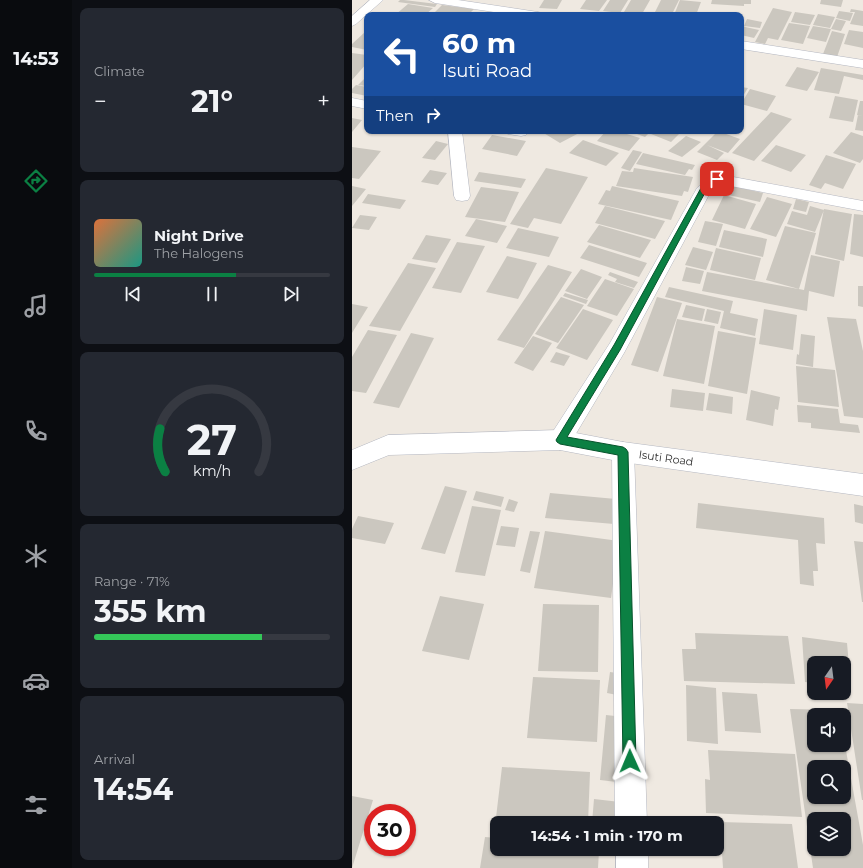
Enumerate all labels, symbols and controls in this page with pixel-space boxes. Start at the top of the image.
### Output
text: 60 m [442,26,516,60]
icon: left [376,28,428,80]
text: 14:53 [13,48,59,70]
text: Isuti Road [442,60,532,82]
text: Climate [94,63,145,79]
text: 21° [191,83,233,120]
text: − [94,88,107,115]
text: + [317,88,330,115]
icon: right [422,104,444,126]
text: Then [376,106,414,125]
pin [700,162,734,196]
icon: directions [22,167,50,195]
icon: arrive [706,168,728,190]
text: Night Drive [154,226,244,245]
text: The Halogens [154,245,243,261]
icon: previous [122,283,144,305]
icon: pause [201,283,223,305]
icon: next [280,283,302,305]
icon: music [22,292,50,320]
text: 27 [187,415,237,465]
icon: phone [22,417,50,445]
street label: Isuti Road [638,447,694,469]
text: km/h [193,462,231,480]
icon: climate [22,542,50,570]
text: Range · 71% [94,573,170,589]
text: 355 km [94,593,207,630]
north arrow [807,656,851,700]
map controls [807,656,851,856]
icon: car [22,667,50,695]
button: sound [807,708,851,752]
position arrow [609,740,651,782]
text: Arrival [94,751,135,767]
button: search [807,760,851,804]
text: 14:54 [94,771,173,808]
icon: filters [22,791,50,819]
speed limit sign: 30 [364,804,416,856]
button: layers [807,812,851,856]
text: 14:54 · 1 min · 170 m [531,826,683,845]

